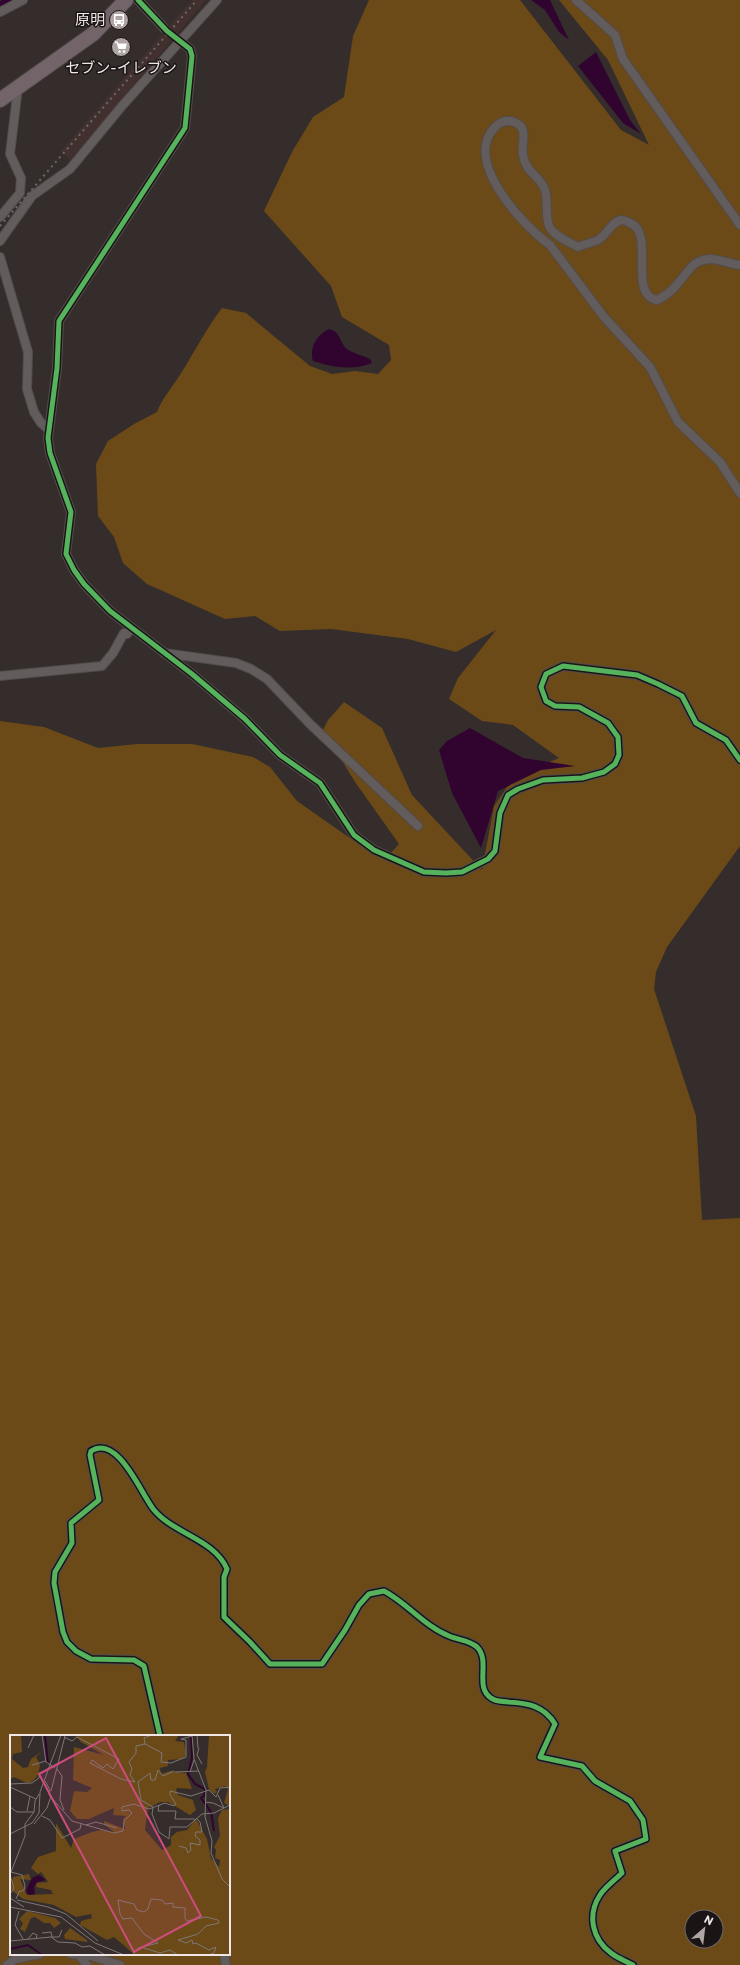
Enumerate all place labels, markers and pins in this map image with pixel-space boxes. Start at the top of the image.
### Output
bus stop icon: 原明 [108,9,130,31]
place label: 原明 [75,10,105,28]
supermarket icon: セブン-イレブン [110,36,132,58]
place label: セブン-イレブン [65,58,177,76]

